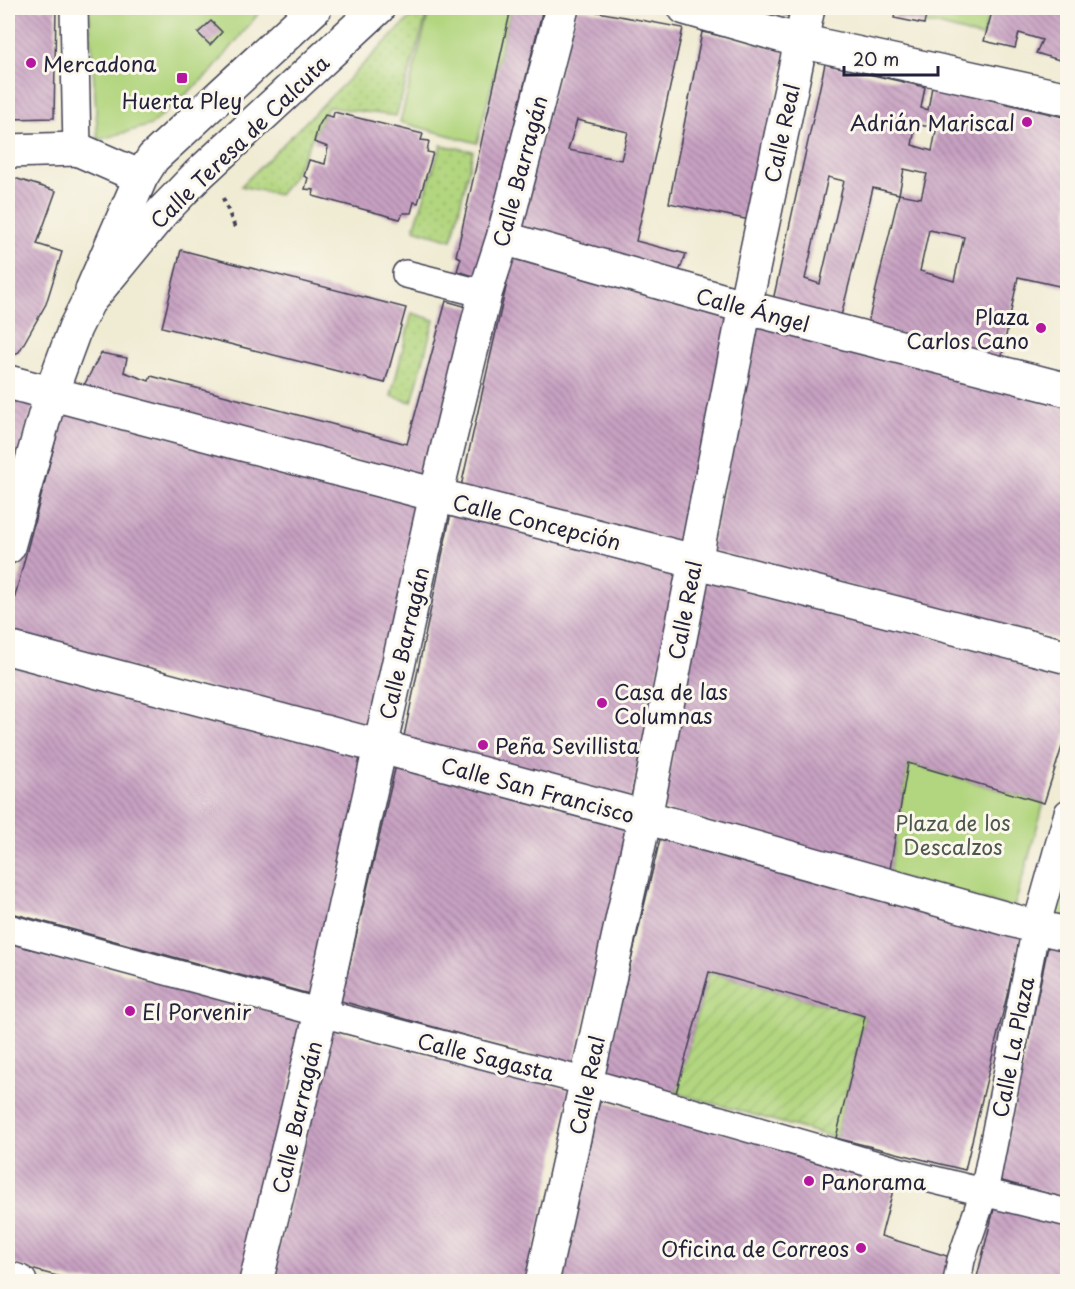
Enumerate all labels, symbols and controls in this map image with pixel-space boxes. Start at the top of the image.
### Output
scale bar [844,39,938,77]
text: 20 m [853,45,899,72]
place label: Mercadona [43,47,156,79]
street label: Calle Teresa de Calcuta [142,47,336,235]
marker: Mercadona [24,56,38,70]
marker: Huerta Pley [175,71,189,85]
street label: Calle Real [755,81,807,185]
place label: Huerta Pley [122,84,242,116]
street label: Calle Barragán [483,92,555,250]
place label: Adrián Mariscal [850,106,1015,138]
marker: Adrián Mariscal [1020,115,1034,129]
street label: Calle Ángel [693,279,813,339]
place label: Plaza Carlos Cano [906,300,1030,356]
marker: Plaza Carlos Cano [1034,321,1048,335]
street label: Calle Concepción [450,485,624,557]
street label: Calle Real [659,558,709,662]
street label: Calle Barragán [370,564,436,722]
place label: Casa de las Columnas [614,675,728,731]
marker: Casa de las Columnas [595,696,609,710]
place label: Peña Sevillista [495,729,639,761]
marker: Peña Sevillista [476,738,490,752]
street label: Calle San Francisco [438,748,638,830]
park label: Plaza de los Descalzos [895,806,1011,862]
street label: Calle La Plaza [983,973,1041,1120]
place label: El Porvenir [142,995,252,1027]
marker: El Porvenir [123,1004,137,1018]
street label: Calle Sagasta [414,1024,558,1088]
street label: Calle Real [560,1033,612,1137]
street label: Calle Barragán [263,1038,329,1196]
place label: Panorama [821,1165,927,1197]
marker: Panorama [802,1174,816,1188]
place label: Oficina de Correos [661,1232,849,1264]
marker: Oficina de Correos [854,1241,868,1255]

